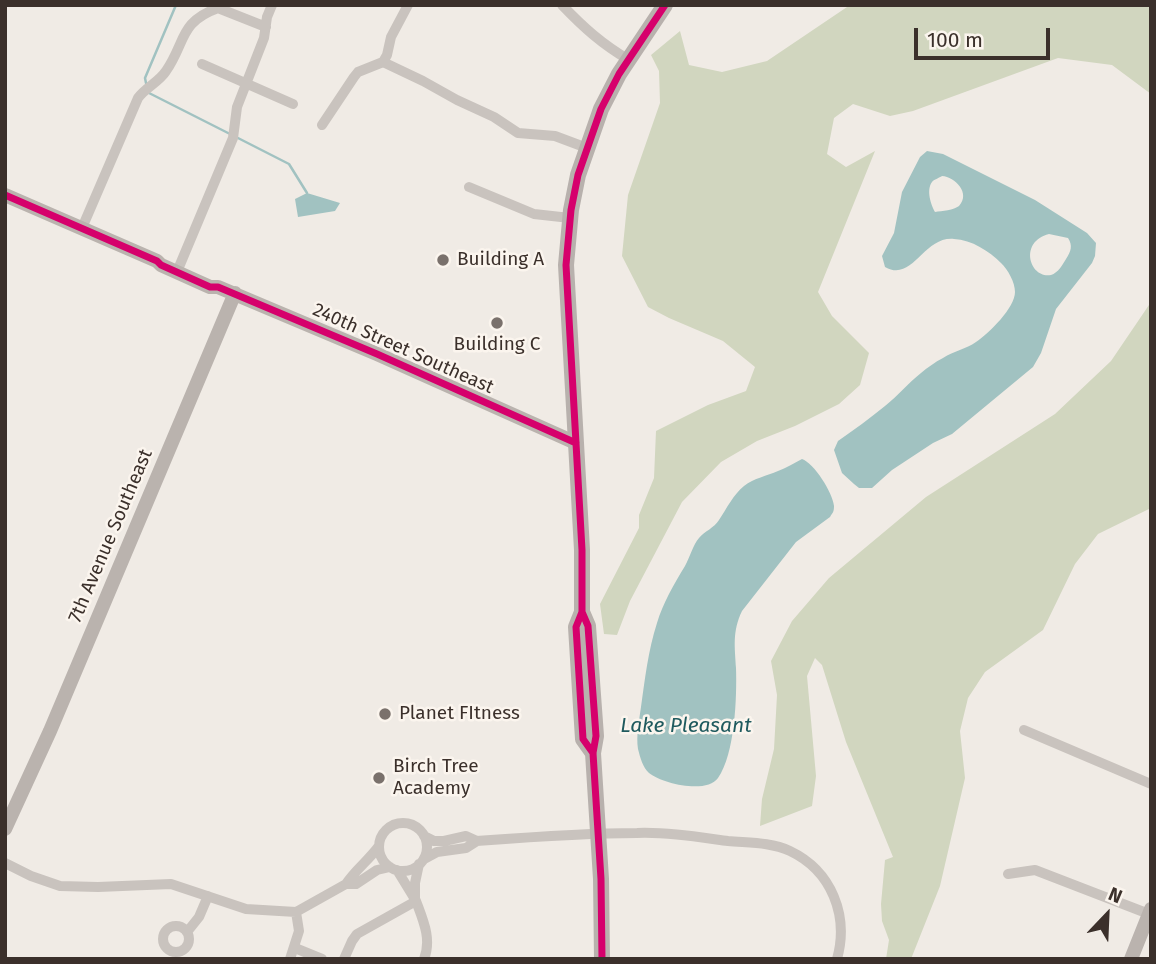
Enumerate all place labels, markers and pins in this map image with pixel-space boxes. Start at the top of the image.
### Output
place label: Building A [457,249,544,271]
marker: Building A [435,252,451,268]
marker: Building C [489,315,505,331]
place label: Building C [454,334,540,356]
place label: Planet FItness [399,703,520,725]
marker: Planet FItness [377,706,393,722]
place label: Birch Tree Academy [393,756,479,800]
marker: Birch Tree Academy [371,770,387,786]

